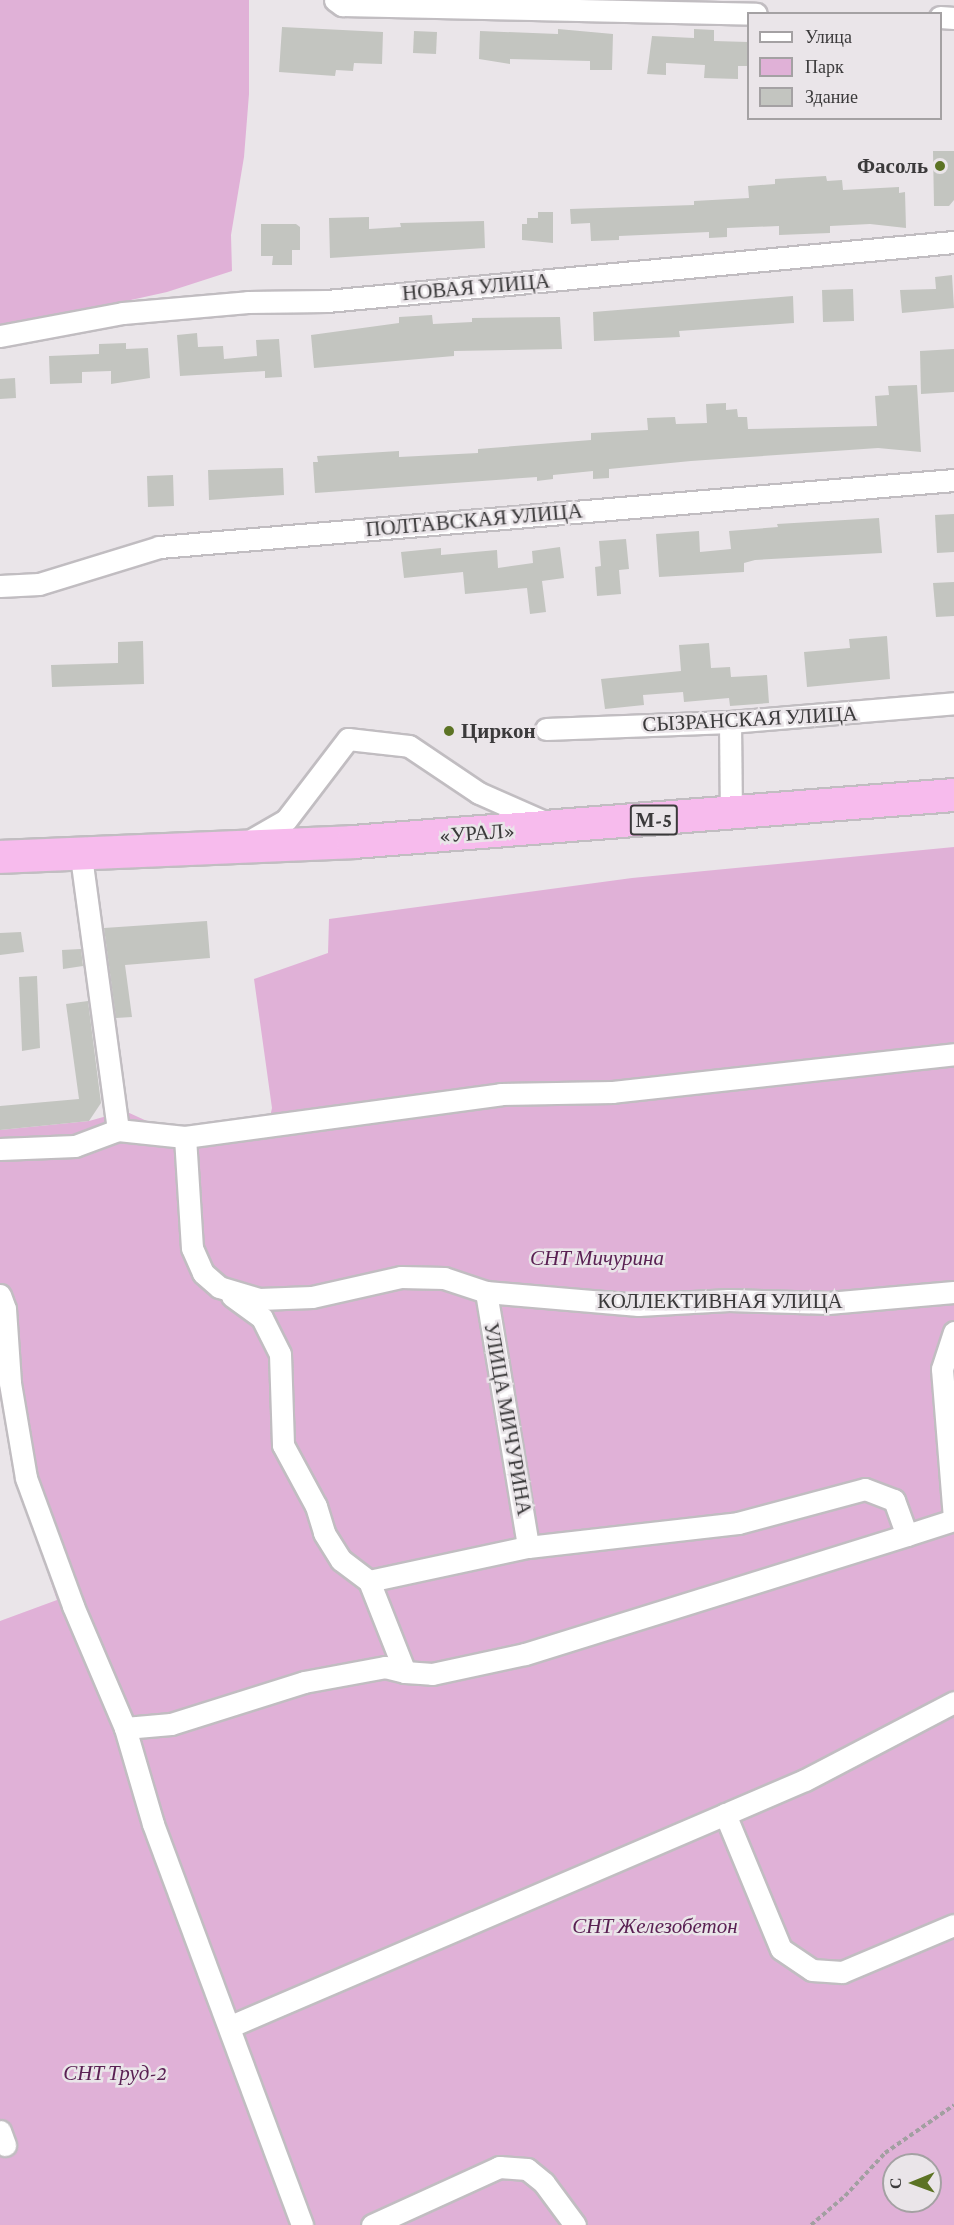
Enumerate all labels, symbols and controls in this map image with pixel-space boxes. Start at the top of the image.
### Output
legend [747,12,942,120]
text: Улица [805,27,852,47]
text: Парк [805,57,844,77]
text: Здание [805,87,858,107]
place label: Фасоль [857,153,928,179]
marker: Фасоль [933,159,947,173]
street label: НОВАЯ УЛИЦА [401,268,551,306]
street label: ПОЛТАВСКАЯ УЛИЦА [364,498,584,542]
street label: СЫЗРАНСКАЯ УЛИЦА [642,701,858,737]
place label: Циркон [461,718,536,744]
marker: Циркон [442,724,456,738]
road number: М-5 [628,803,680,837]
street label: «УРАЛ» [438,818,516,848]
park label: СНТ Мичурина [530,1245,664,1271]
street label: КОЛЛЕКТИВНАЯ УЛИЦА [597,1288,843,1314]
street label: УЛИЦА МИЧУРИНА [479,1320,537,1518]
park label: СНТ Железобетон [572,1913,738,1939]
park label: СНТ Труд-2 [63,2060,167,2086]
north arrow [882,2153,942,2213]
text: С [887,2177,904,2189]

